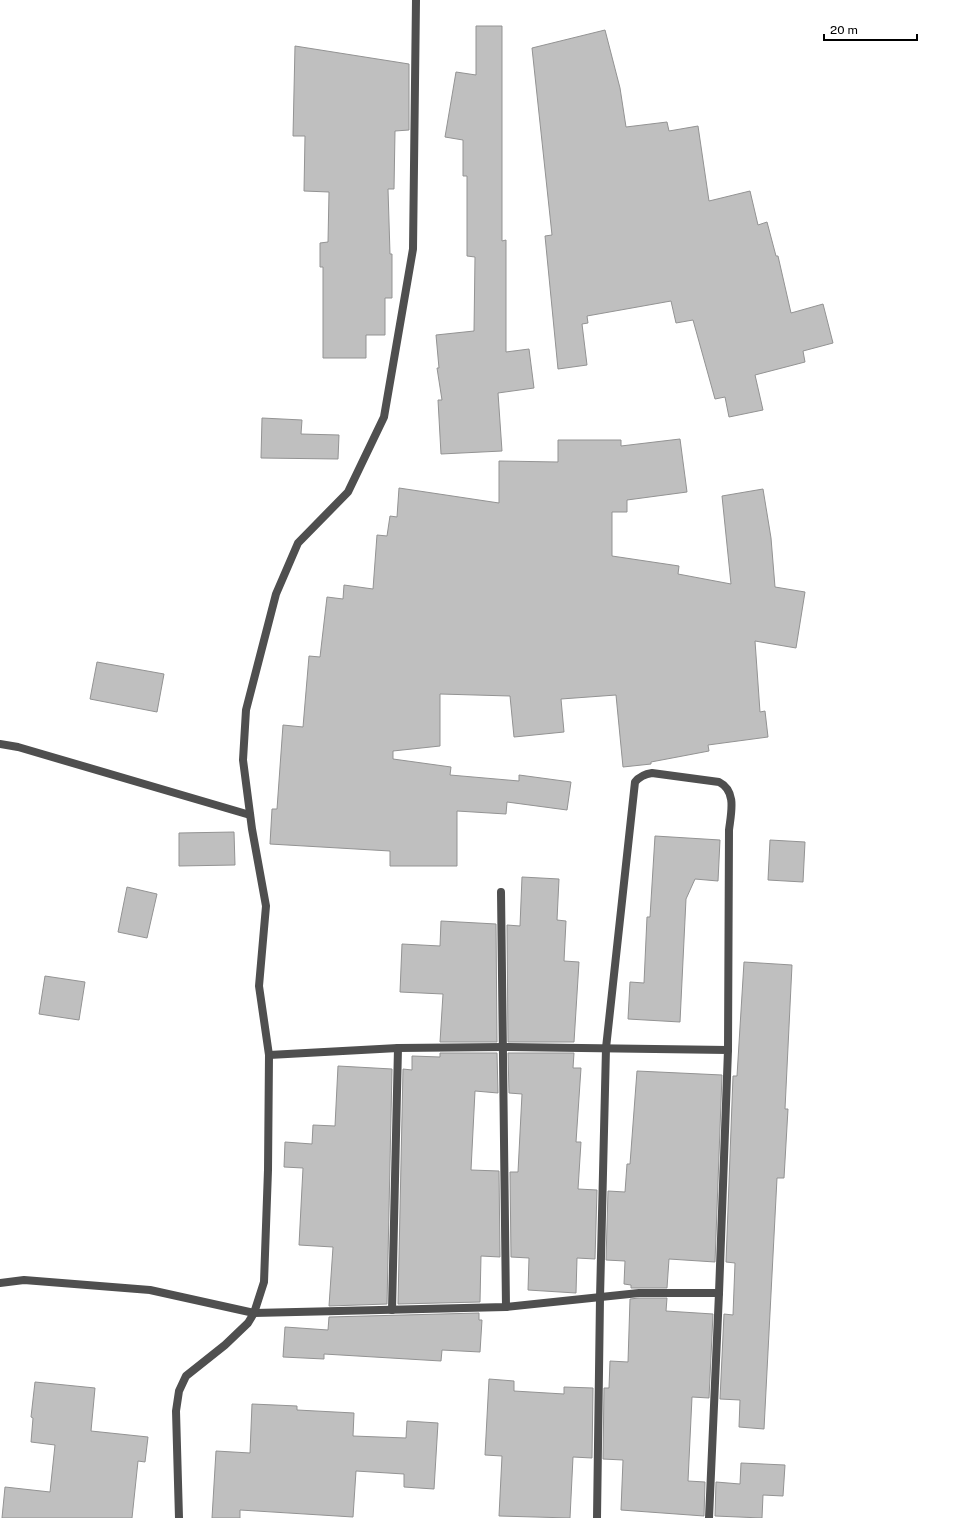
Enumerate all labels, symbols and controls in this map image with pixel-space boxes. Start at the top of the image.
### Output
scale bar [824,16,917,42]
text: 20 m [830,23,858,37]

